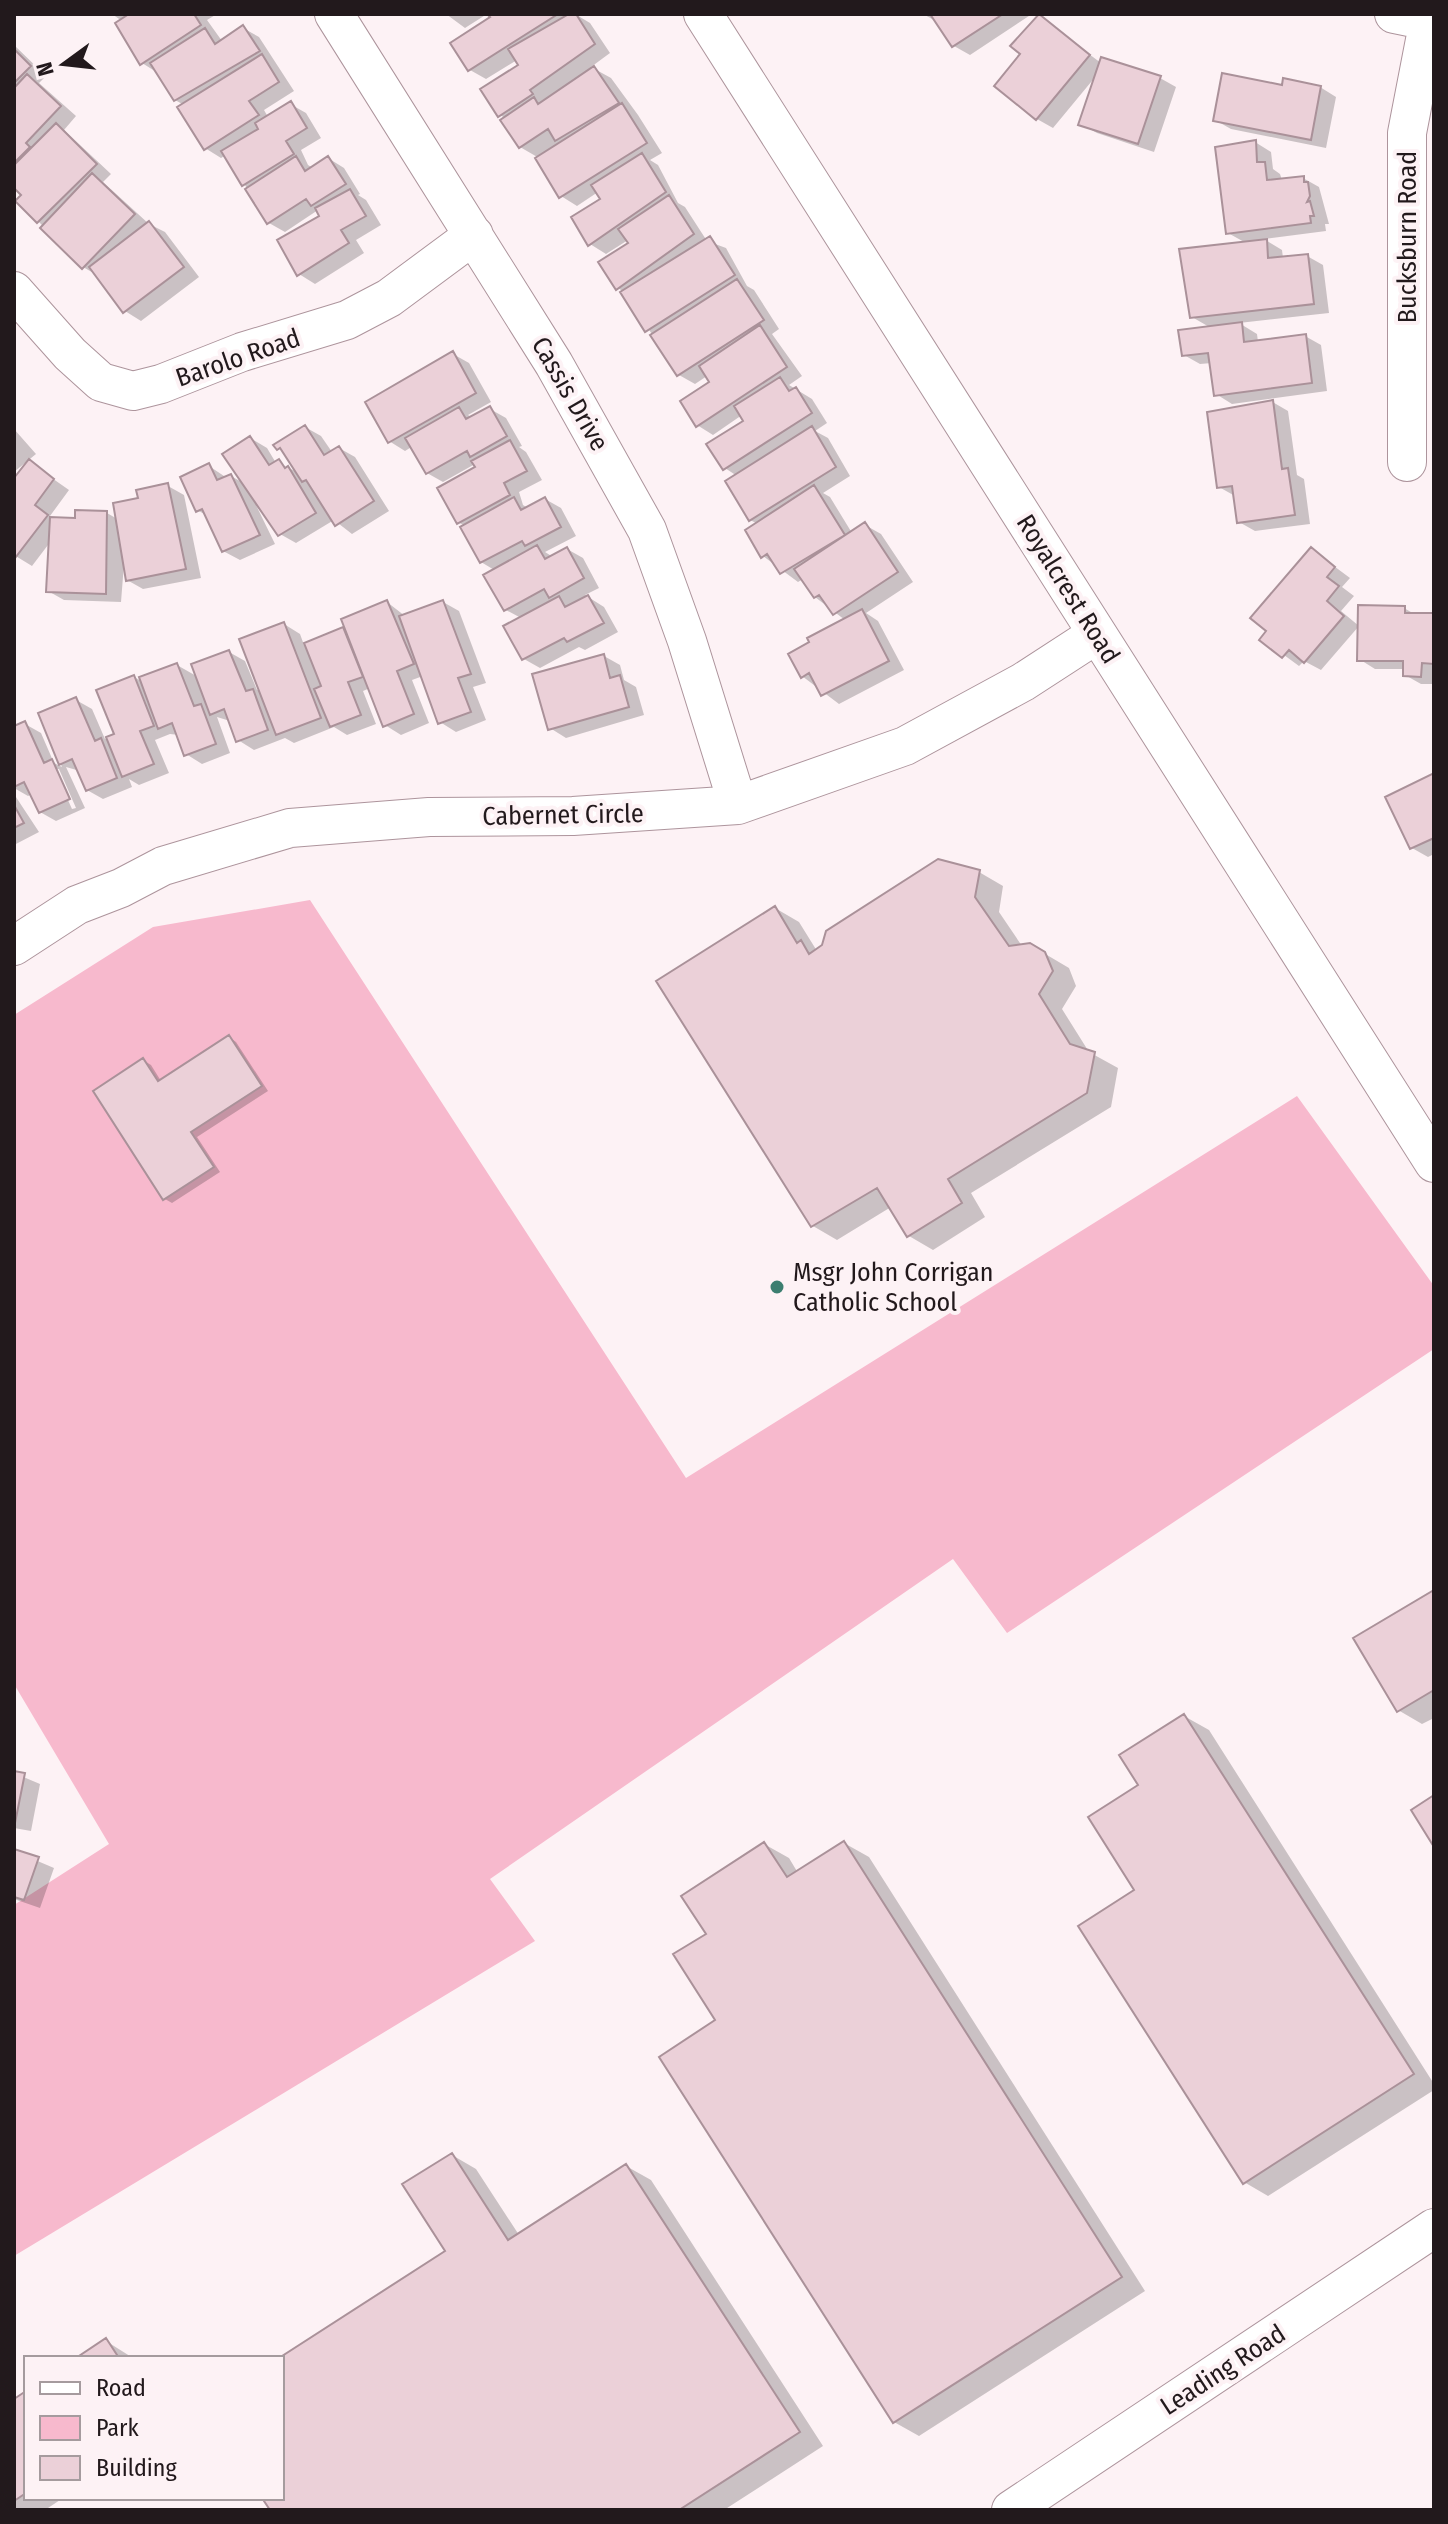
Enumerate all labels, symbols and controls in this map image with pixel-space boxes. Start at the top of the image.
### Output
north arrow [24,24,104,104]
text: N [30,59,60,79]
street label: Bucksburn Road [1392,151,1423,323]
street label: Barolo Road [172,322,304,394]
street label: Cassis Drive [525,332,615,456]
street label: Royalcrest Road [1010,509,1126,669]
street label: Cabernet Circle [482,798,644,832]
place label: Msgr John Corrigan Catholic School [793,1257,994,1318]
marker: Msgr John Corrigan Catholic School [768,1278,786,1296]
street label: Leading Road [1155,2318,1291,2422]
legend [24,2356,284,2500]
text: Road [96,2374,146,2402]
text: Park [96,2414,139,2442]
text: Building [96,2454,178,2482]

